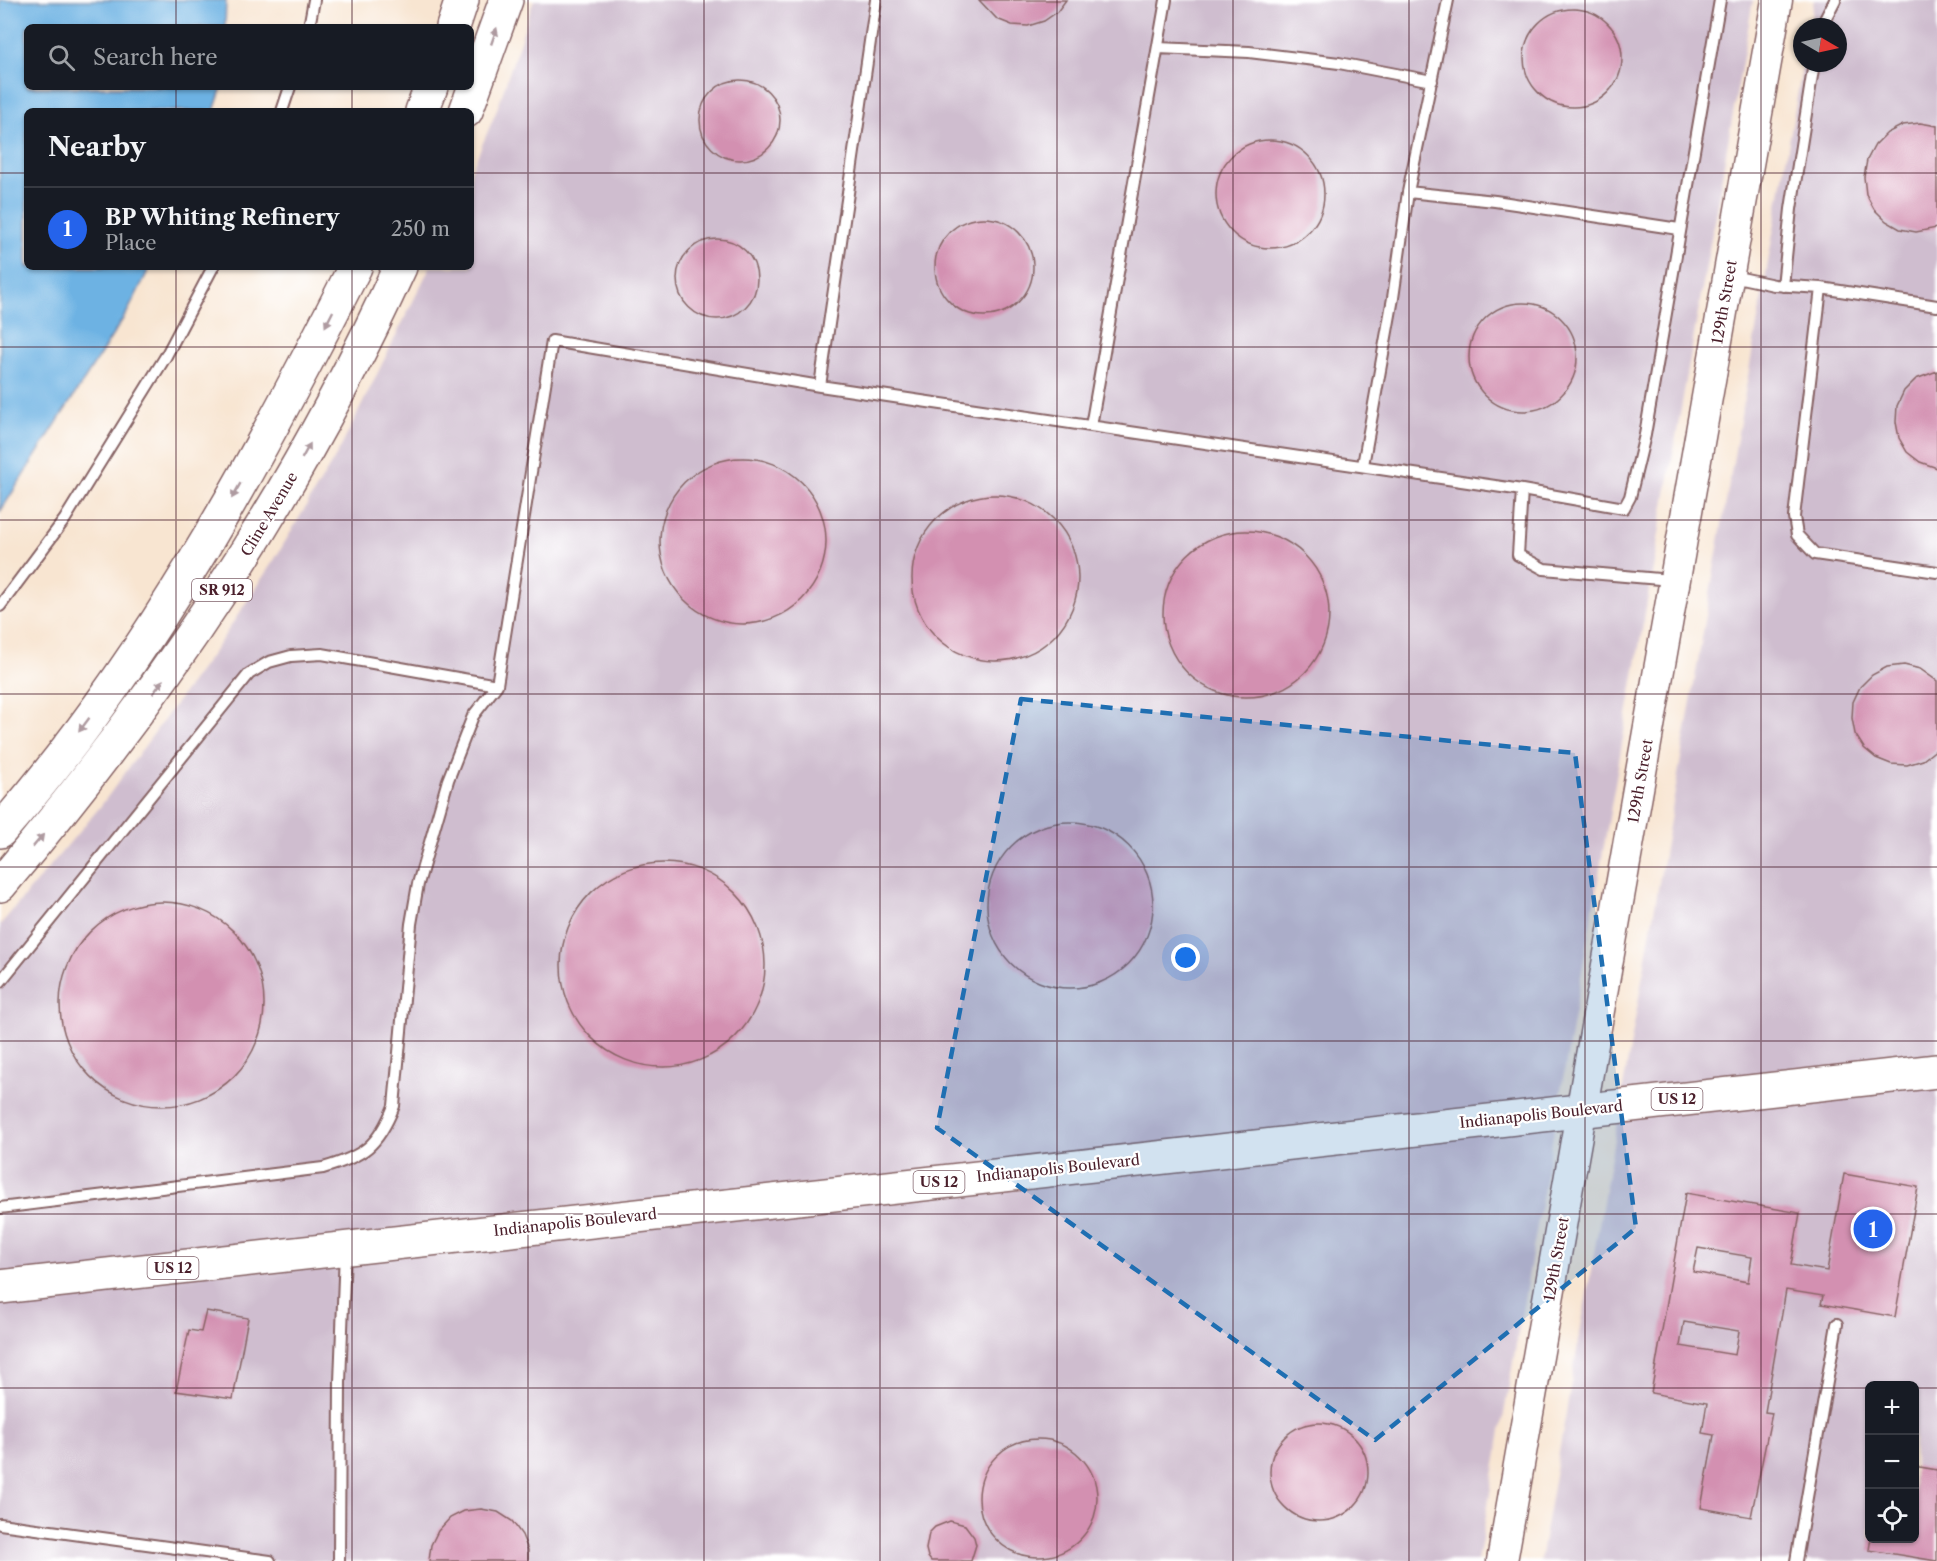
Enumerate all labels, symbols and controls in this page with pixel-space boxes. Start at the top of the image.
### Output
north arrow [1793,18,1847,72]
search box [24,24,474,90]
one-way arrow [489,27,499,45]
icon: search [45,41,78,74]
text: Search here [93,44,218,71]
text: Nearby [48,131,146,163]
text: BP Whiting Refinery [105,204,339,231]
text: 1 [63,217,72,241]
text: 250 m [391,217,450,241]
text: Place [105,231,156,255]
street label: 129th Street [1707,258,1741,345]
one-way arrow [324,311,333,328]
one-way arrow [301,442,311,459]
street label: Cline Avenue [236,468,302,560]
one-way arrow [231,483,241,500]
road number: SR 912 [192,579,252,601]
one-way arrow [151,679,163,694]
one-way arrow [78,716,90,732]
street label: 129th Street [1623,737,1657,824]
one-way arrow [31,833,44,848]
your location [1171,943,1200,972]
road number: US 12 [1652,1088,1702,1110]
street label: Indianapolis Boulevard [1458,1096,1624,1132]
street label: Indianapolis Boulevard [975,1150,1141,1186]
road number: US 12 [914,1171,964,1193]
street label: Indianapolis Boulevard [492,1204,658,1240]
pin: 1 [1854,1206,1892,1252]
street label: 129th Street [1539,1215,1573,1302]
road number: US 12 [148,1257,198,1279]
map controls [1865,1381,1919,1543]
button: + [1865,1381,1919,1435]
button: − [1865,1435,1919,1489]
button: locate [1865,1489,1919,1543]

